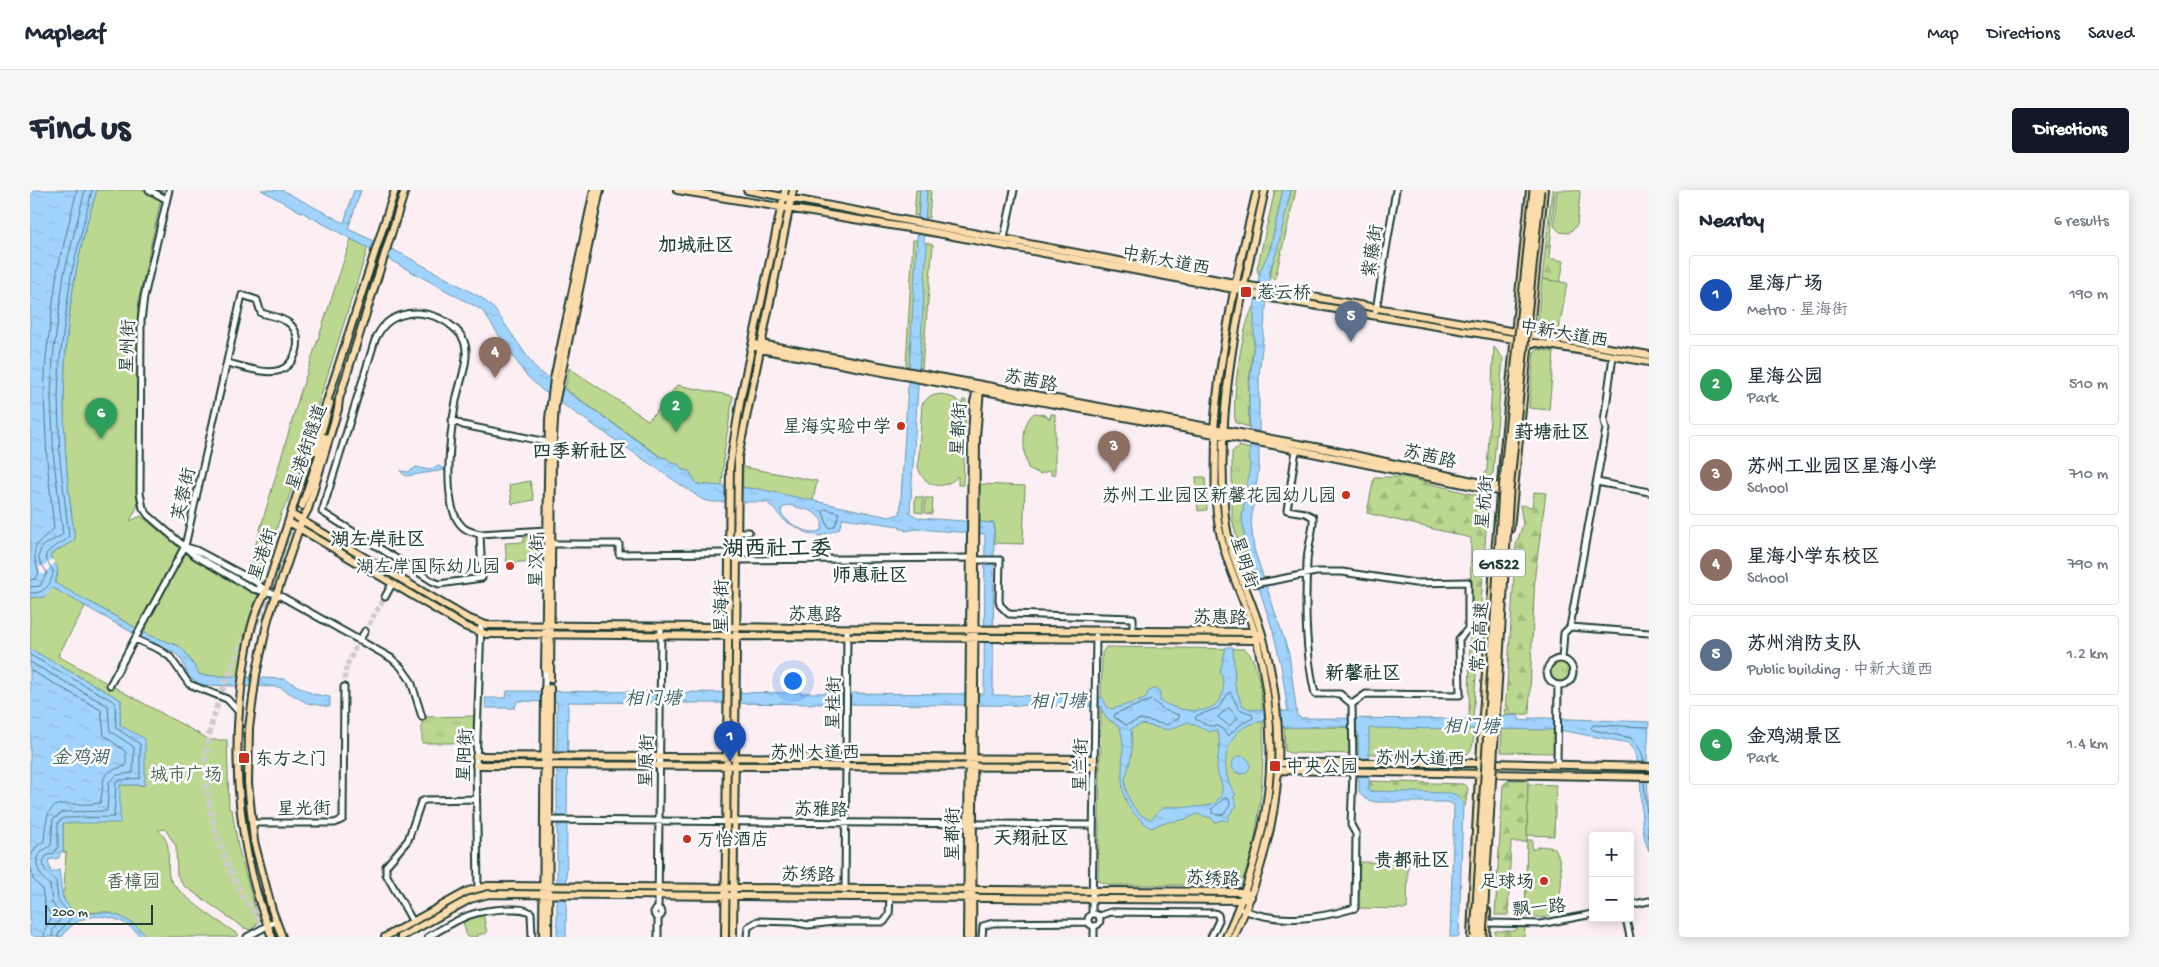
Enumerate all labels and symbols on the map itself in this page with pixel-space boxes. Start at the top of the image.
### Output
street label: 紫藤街 [1359,223,1389,280]
district label: 加城社区 [658,235,734,259]
street label: 中新大道西 [1119,243,1212,281]
place label: 惹云桥 [1257,283,1311,305]
marker: 惹云桥 [1239,285,1253,299]
pin: 5 [1335,301,1367,342]
street label: 中新大道西 [1517,316,1610,354]
street label: 星州街 [117,319,141,373]
pin: 4 [479,337,511,378]
street label: 苏茜路 [1002,366,1059,398]
pin: 2 [660,391,692,432]
pin: 6 [85,398,117,439]
street label: 星港街隧道 [283,402,333,494]
street label: 星都街 [948,402,972,457]
place label: 星海实验中学 [783,417,891,439]
marker: 星海实验中学 [895,420,907,432]
district label: 葑塘社区 [1514,422,1590,446]
pin: 3 [1098,431,1130,472]
district label: 四季新社区 [532,441,628,465]
street label: 苏茜路 [1401,441,1458,475]
street label: 芙蓉街 [168,466,202,523]
street label: 星杭街 [1473,474,1499,530]
place label: 苏州工业园区新馨花园幼儿园 [1102,486,1336,508]
marker: 苏州工业园区新馨花园幼儿园 [1340,489,1352,501]
street label: 星港街 [245,526,283,584]
district label: 湖左岸社区 [330,529,426,553]
street label: 星汉街 [527,534,549,588]
street label: 星明街 [1224,534,1262,592]
district label: 湖西社工委 [722,537,832,564]
road number: G1522 [1473,549,1525,576]
place label: 湖左岸国际幼儿园 [356,557,500,579]
marker: 湖左岸国际幼儿园 [504,560,516,572]
district label: 师惠社区 [832,565,908,589]
street label: 星海街 [712,579,734,633]
street label: 常台高速 [1468,600,1494,674]
street label: 苏惠路 [788,605,842,627]
street label: 苏惠路 [1193,608,1247,630]
district label: 新馨社区 [1325,663,1401,687]
your location [780,668,806,694]
street label: 星桂街 [824,676,846,730]
water label: 相门塘 [624,688,683,712]
water label: 相门塘 [1029,691,1088,715]
water label: 相门塘 [1442,716,1502,741]
pin: 1 [714,721,746,762]
street label: 星阳街 [454,728,478,782]
street label: 星原街 [637,734,659,788]
street label: 星兰街 [1071,738,1093,792]
street label: 苏州大道西 [770,743,860,765]
water label: 金鸡湖 [51,747,110,771]
street label: 苏州大道西 [1375,748,1465,772]
place label: 东方之门 [255,749,327,771]
marker: 东方之门 [237,751,251,765]
place label: 中央公园 [1286,757,1358,779]
marker: 中央公园 [1268,759,1282,773]
park label: 城市广场 [150,765,222,787]
street label: 星光街 [277,799,331,821]
street label: 苏雅路 [794,799,848,822]
street label: 星都街 [943,807,965,861]
district label: 天翔社区 [993,828,1069,852]
place label: 万怡酒店 [697,830,769,852]
marker: 万怡酒店 [681,833,693,845]
district label: 贵都社区 [1374,850,1450,874]
street label: 苏绣路 [781,865,835,887]
street label: 苏绣路 [1186,868,1240,892]
park label: 香樟园 [106,872,160,894]
place label: 足球场 [1480,872,1534,894]
marker: 足球场 [1538,875,1550,887]
street label: 飘一路 [1511,896,1567,922]
scale bar [45,902,152,925]

